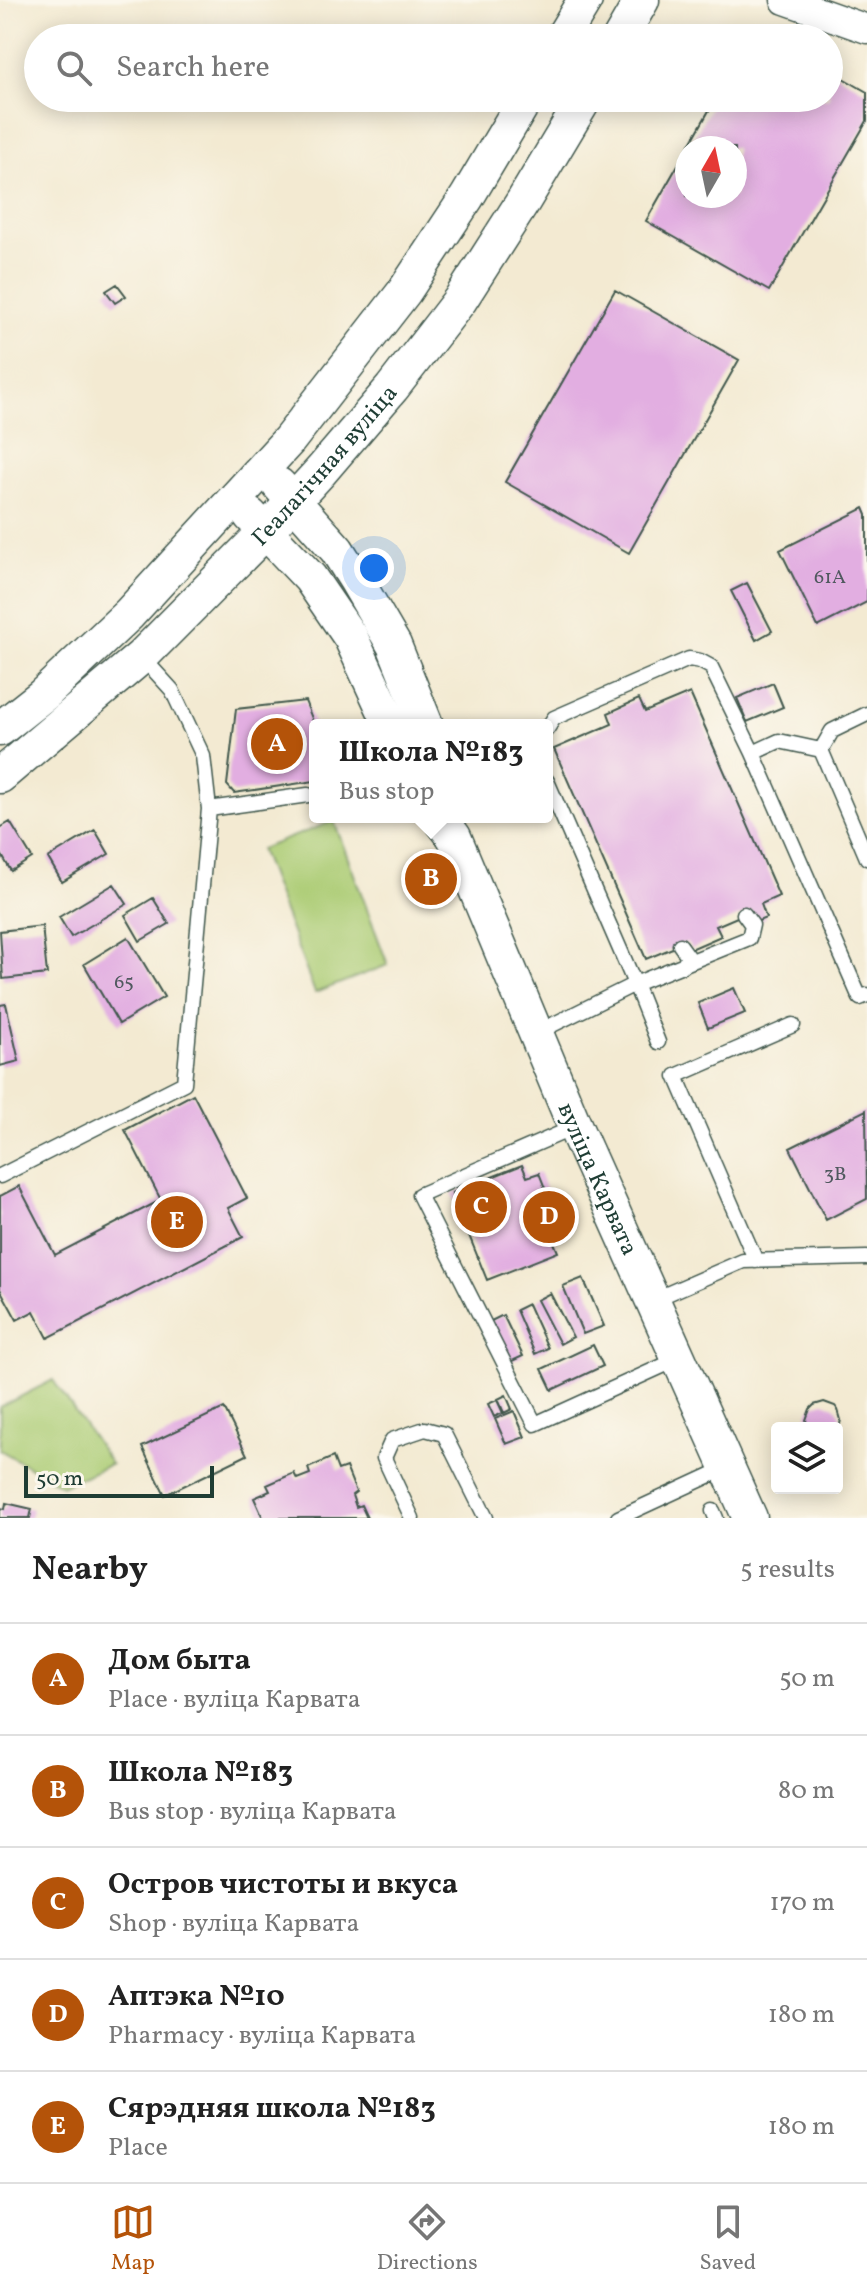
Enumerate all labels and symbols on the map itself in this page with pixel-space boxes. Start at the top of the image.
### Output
north arrow [675,136,747,208]
street label: Геалагічная вуліца [245,378,407,555]
your location [354,548,394,588]
house number: 61А [814,564,846,592]
pin: A [251,714,303,774]
pin: B [405,849,457,909]
house number: 65 [114,969,134,997]
street label: вуліца Карвата [548,1098,645,1261]
house number: 3В [824,1161,846,1189]
pin: C [455,1177,507,1237]
pin: D [523,1187,575,1247]
pin: E [151,1192,203,1252]
scale bar [24,1462,214,1498]

